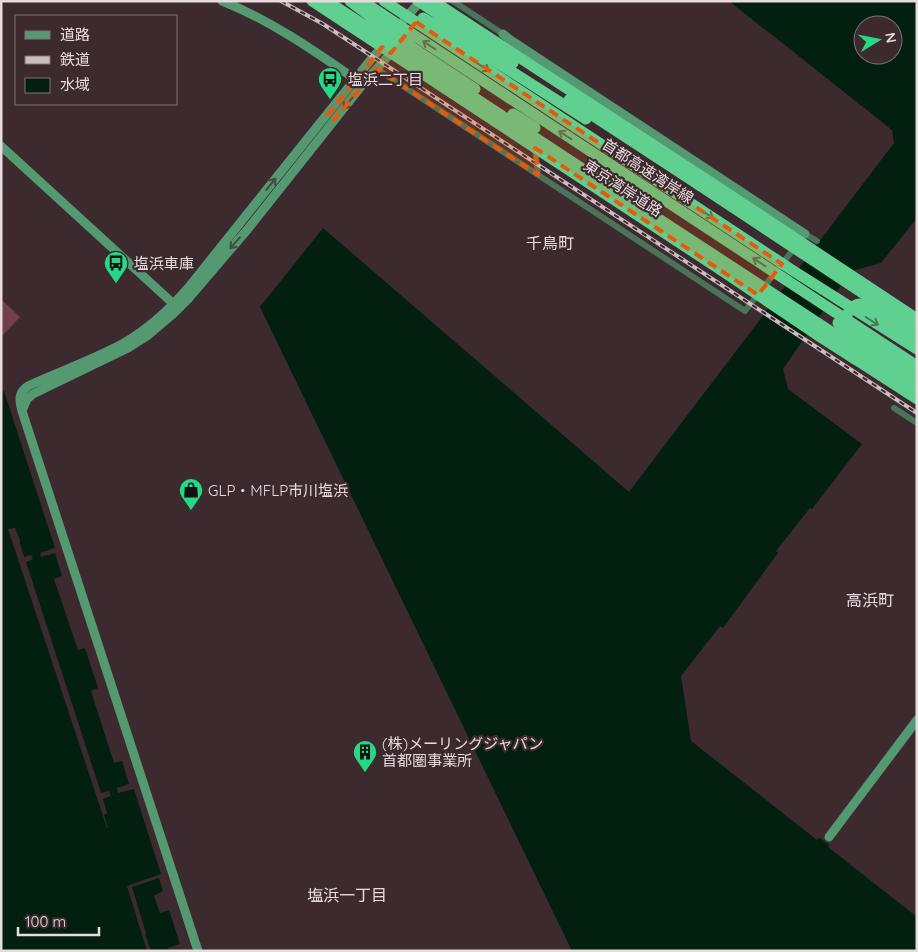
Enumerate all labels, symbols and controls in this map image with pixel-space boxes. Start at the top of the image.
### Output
legend [15,15,178,105]
north arrow [853,15,903,65]
text: 道路 [60,25,90,44]
text: N [881,31,901,44]
one-way arrow [422,40,436,51]
text: 鉄道 [60,50,90,69]
one-way arrow [476,62,490,72]
bus stop icon: 塩浜二丁目 [317,66,343,100]
place label: 塩浜二丁目 [348,70,423,89]
text: 水域 [60,75,90,94]
one-way arrow [342,96,353,109]
one-way arrow [558,129,572,140]
street label: 首都高速湾岸線 [599,134,697,208]
street label: 東京湾岸道路 [580,156,666,220]
one-way arrow [265,178,276,191]
one-way arrow [699,209,713,219]
district label: 千鳥町 [526,233,574,253]
one-way arrow [229,237,240,250]
bus stop icon: 塩浜車庫 [103,250,129,284]
place label: 塩浜車庫 [134,254,194,273]
one-way arrow [752,257,766,267]
one-way arrow [865,317,879,327]
shop icon: GLP・MFLP市川塩浜 [178,477,204,511]
place label: GLP・MFLP市川塩浜 [208,481,348,500]
district label: 高浜町 [846,590,894,610]
place label: (株)メーリングジャパン 首都圏事業所 [382,734,543,770]
building icon: (株)メーリングジャパン 首都圏事業所 [352,739,378,773]
district label: 塩浜一丁目 [307,885,387,905]
scale bar [18,904,99,936]
text: 100 m [25,912,66,931]

